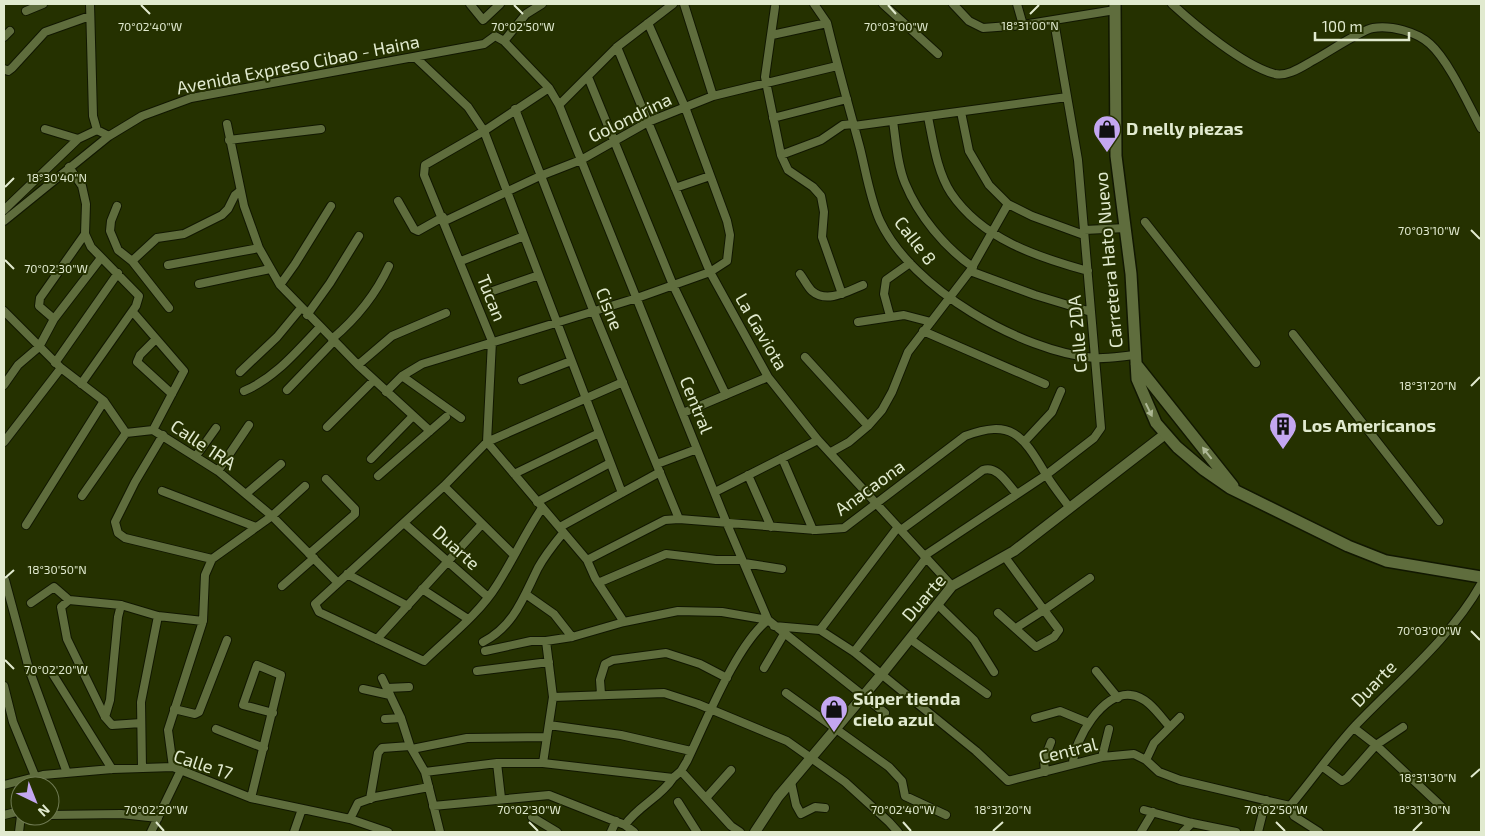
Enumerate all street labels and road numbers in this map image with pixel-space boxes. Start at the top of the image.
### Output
street label: Avenida Expreso Cibao - Haina [174,30,421,98]
street label: Golondrina [584,88,675,147]
street label: Carretera Hato Nuevo [1089,171,1127,349]
street label: Calle 8 [890,212,942,269]
street label: Tucan [473,271,511,324]
street label: Cisne [591,284,628,333]
street label: La Gaviota [731,289,793,374]
street label: Calle 2DA [1063,294,1091,374]
street label: Central [676,373,719,437]
street label: Calle 1RA [167,414,241,474]
street label: Anacaona [830,455,909,520]
street label: Duarte [429,520,485,574]
street label: Duarte [897,569,950,626]
street label: Duarte [1346,656,1401,711]
street label: Central [1036,732,1100,768]
street label: Calle 17 [171,744,236,784]

